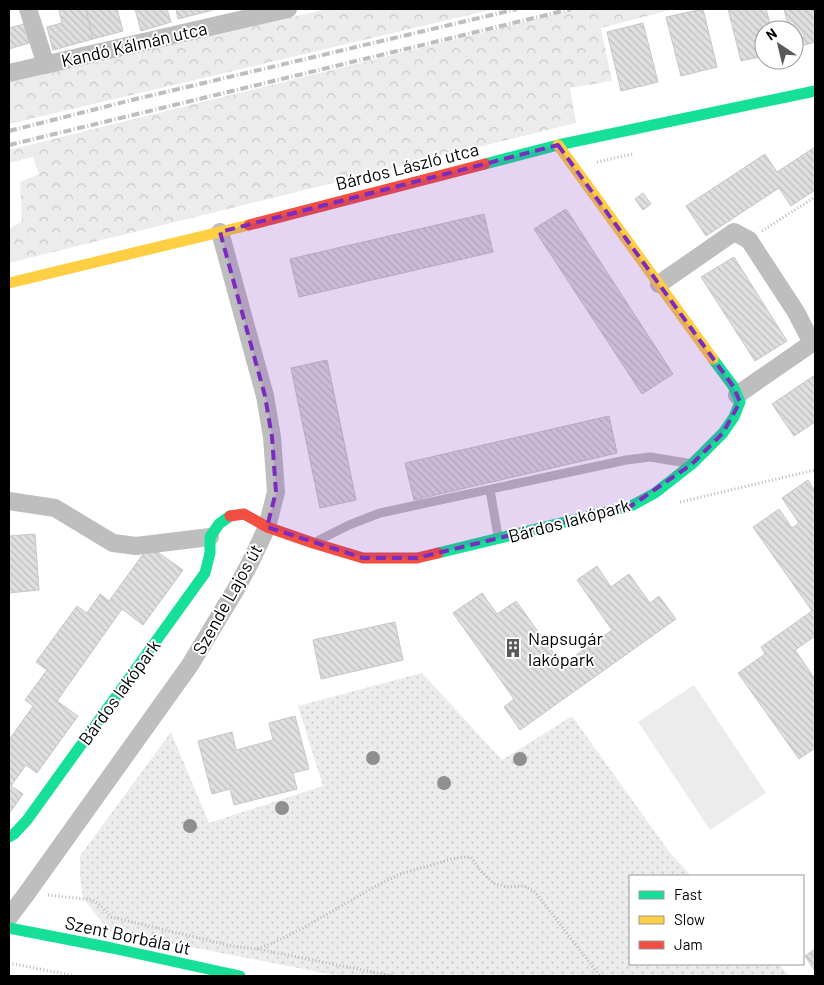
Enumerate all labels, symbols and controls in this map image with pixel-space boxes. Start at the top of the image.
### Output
street label: Kandó Kálmán utca [59,17,209,71]
north arrow [754,20,804,70]
text: N [763,24,780,44]
street label: Bárdos László utca [333,138,481,194]
street label: Bárdos lakópark [506,493,632,547]
street label: Szende Lajos út [188,540,266,658]
place label: Napsugár lakópark [528,627,603,670]
street label: Bárdos lakópark [73,635,165,749]
building icon: Napsugár lakópark [502,637,524,659]
legend [629,875,804,965]
text: Fast [674,885,702,903]
text: Slow [674,910,705,928]
street label: Szent Borbála út [63,911,193,959]
text: Jam [674,935,703,953]

